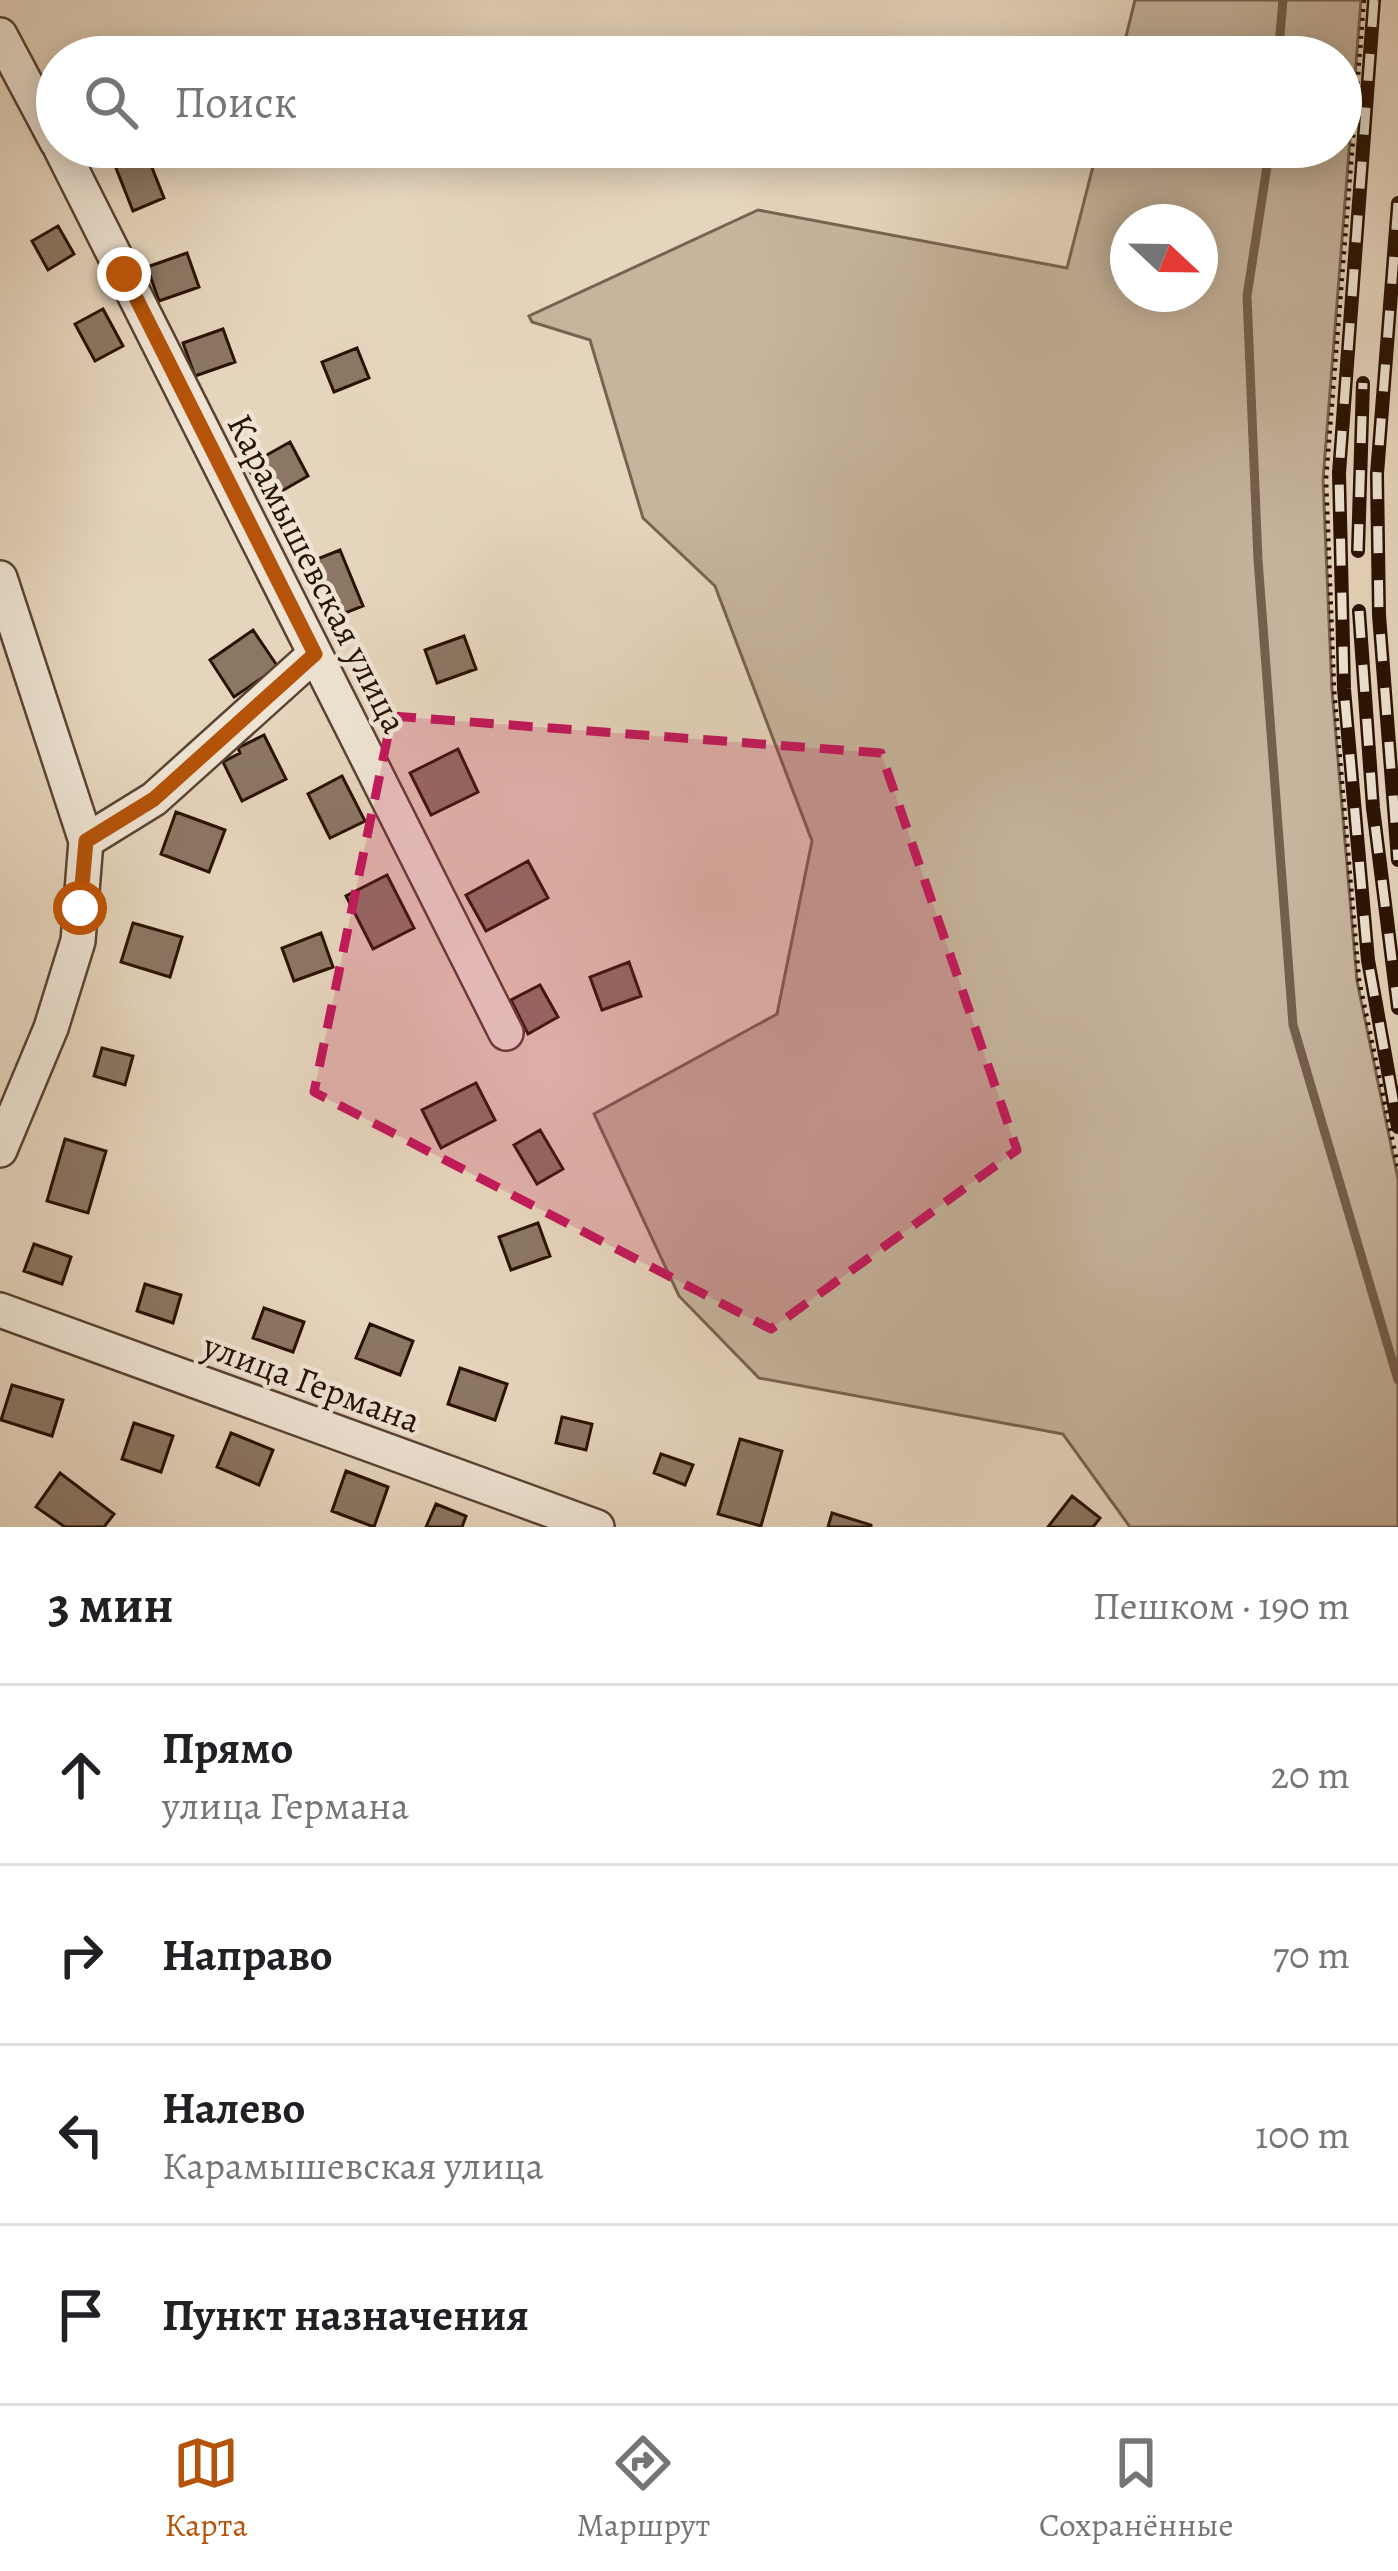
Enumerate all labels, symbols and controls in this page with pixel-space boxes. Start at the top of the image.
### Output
search box [36,36,1362,168]
icon: search [78,69,144,135]
text: Поиск [174,71,297,133]
north arrow [1110,204,1218,312]
route end [97,247,151,301]
street label: Карамышевская улица [216,405,420,742]
route start [53,881,107,935]
street label: улица Германа [195,1320,428,1445]
text: 3 мин [48,1570,174,1640]
text: Пешком · 190 m [1093,1579,1350,1632]
text: Прямо [162,1717,293,1779]
icon: ahead [48,1742,114,1808]
text: 20 m [1271,1748,1350,1801]
text: улица Германа [162,1779,409,1832]
icon: right [48,1922,114,1988]
text: Направо [162,1924,333,1986]
text: 70 m [1273,1928,1350,1981]
text: Налево [162,2077,305,2139]
icon: left [48,2102,114,2168]
text: 100 m [1255,2108,1350,2161]
text: Карамышевская улица [162,2139,544,2192]
icon: arrive [48,2282,114,2348]
text: Пункт назначения [162,2284,529,2346]
tab: Карта [164,2430,248,2547]
tab: Маршрут [576,2430,710,2547]
tab: Сохранённые [1039,2430,1234,2547]

